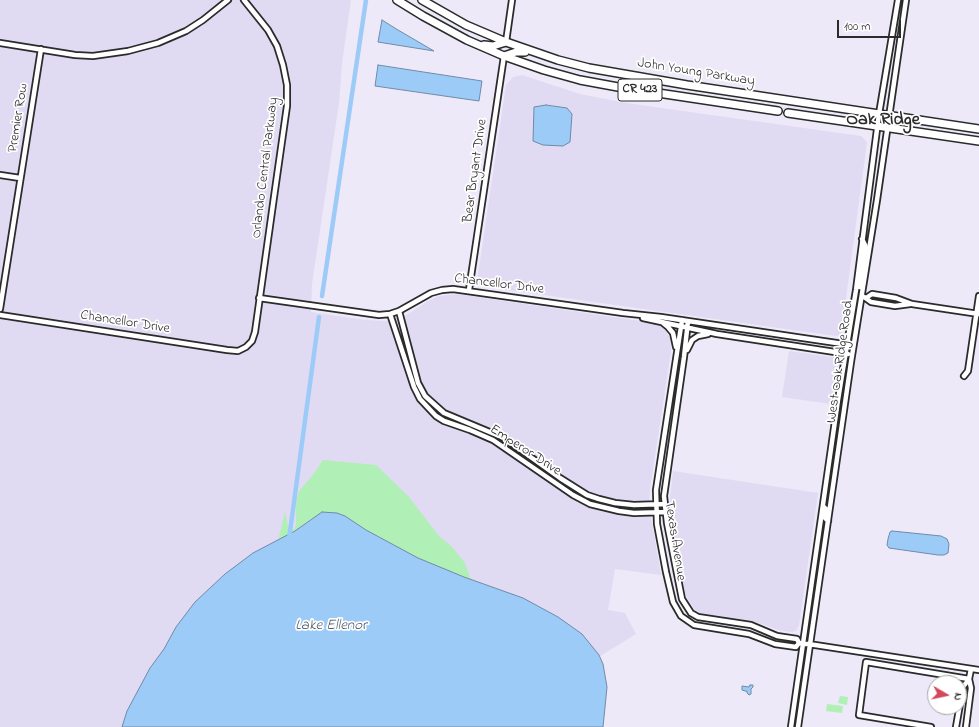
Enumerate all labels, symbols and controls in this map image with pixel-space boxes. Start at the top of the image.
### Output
scale bar [839,12,903,38]
text: 100 m [844,18,871,36]
street label: John Young Parkway [636,55,756,91]
road number: CR 423 [618,79,662,101]
street label: Premier Row [5,82,33,154]
street label: Orlando Central Parkway [249,96,283,240]
district label: Oak Ridge [846,110,920,132]
street label: Bear Bryant Drive [460,118,492,224]
street label: Chancellor Drive [453,271,545,299]
street label: West Oak Ridge Road [824,300,858,424]
street label: Chancellor Drive [79,308,171,338]
street label: Emperor Drive [486,422,564,480]
street label: Texas Avenue [659,500,689,582]
water label: Lake Ellenor [295,618,367,636]
north arrow [927,675,967,715]
text: N [949,692,966,702]

